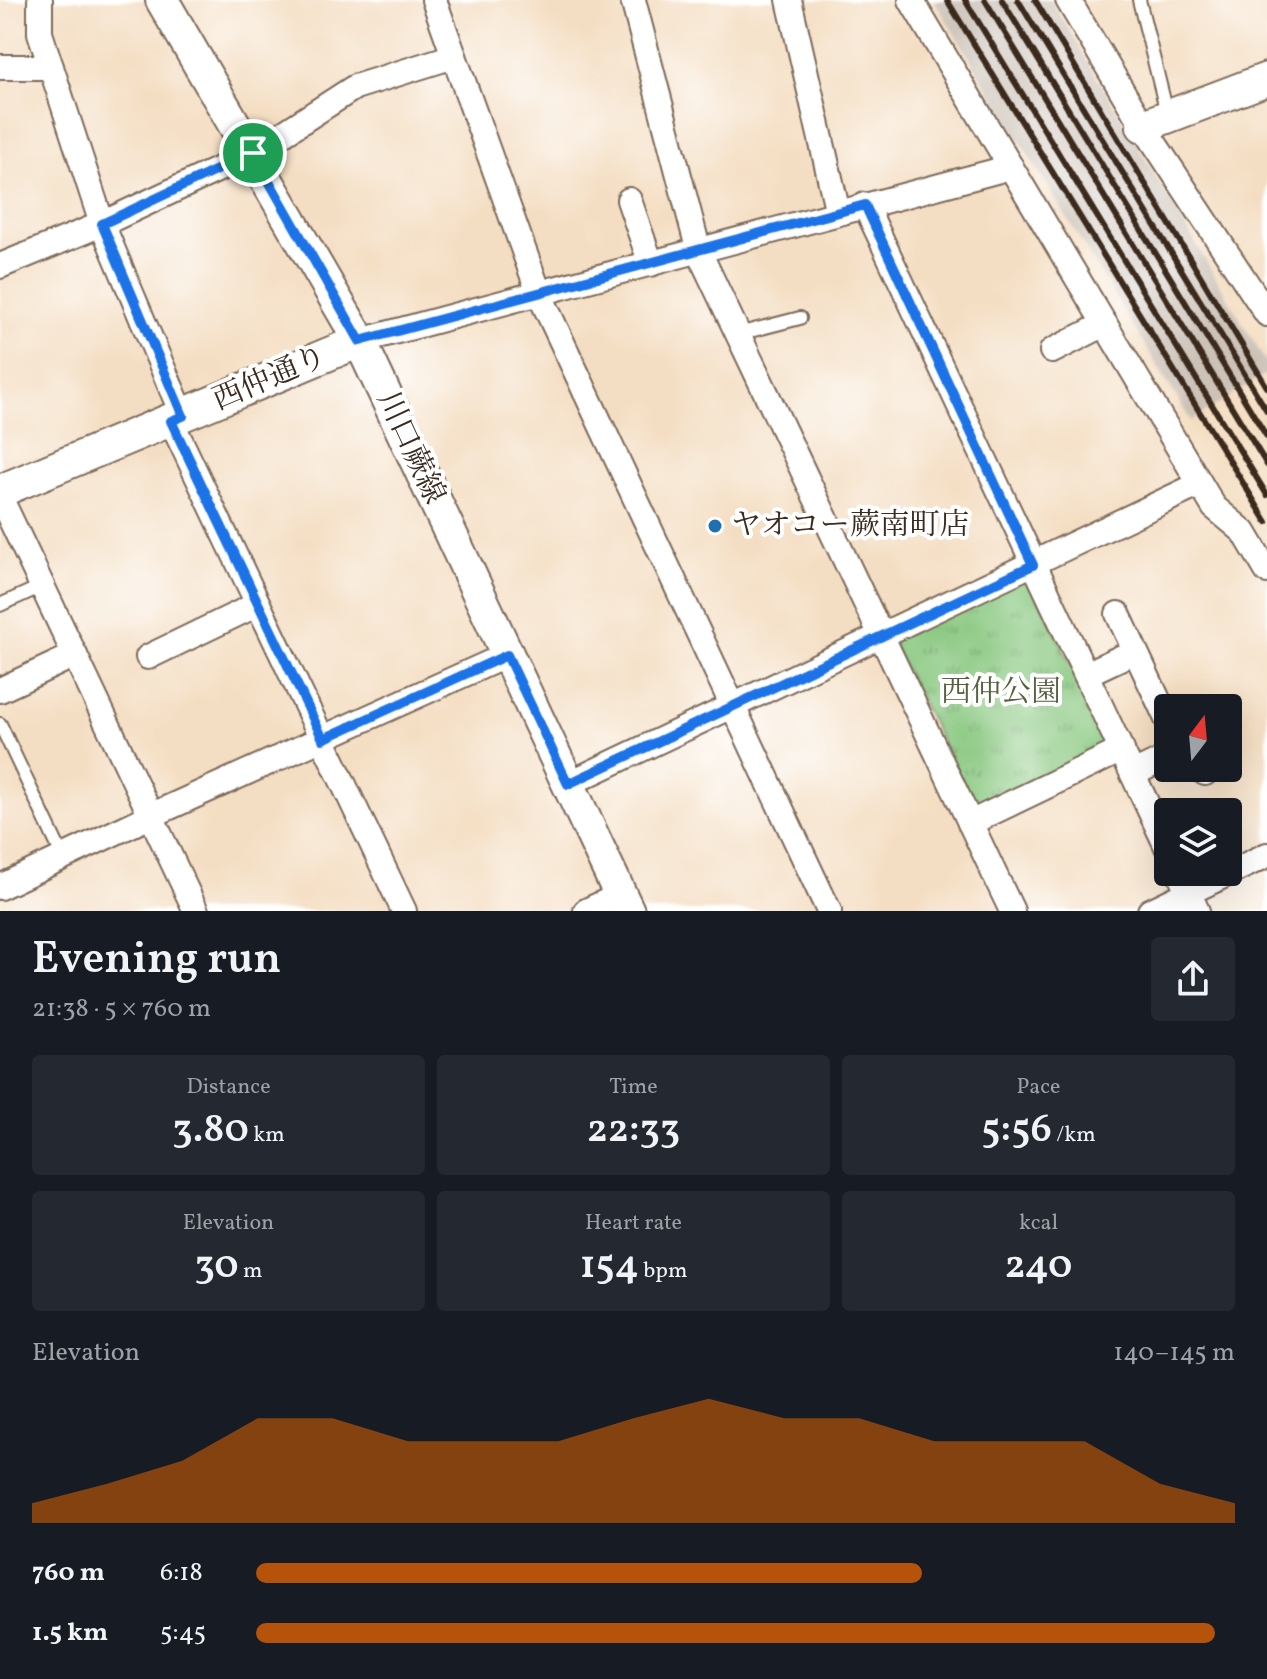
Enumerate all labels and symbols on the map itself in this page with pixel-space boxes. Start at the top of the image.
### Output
pin [219,119,287,187]
street label: 西仲通り [207,336,333,422]
street label: 川口蕨線 [366,385,454,511]
place label: ヤオコー蕨南町店 [731,505,970,547]
marker: ヤオコー蕨南町店 [706,517,724,535]
park label: 西仲公園 [941,672,1061,714]
north arrow [1154,694,1242,782]

